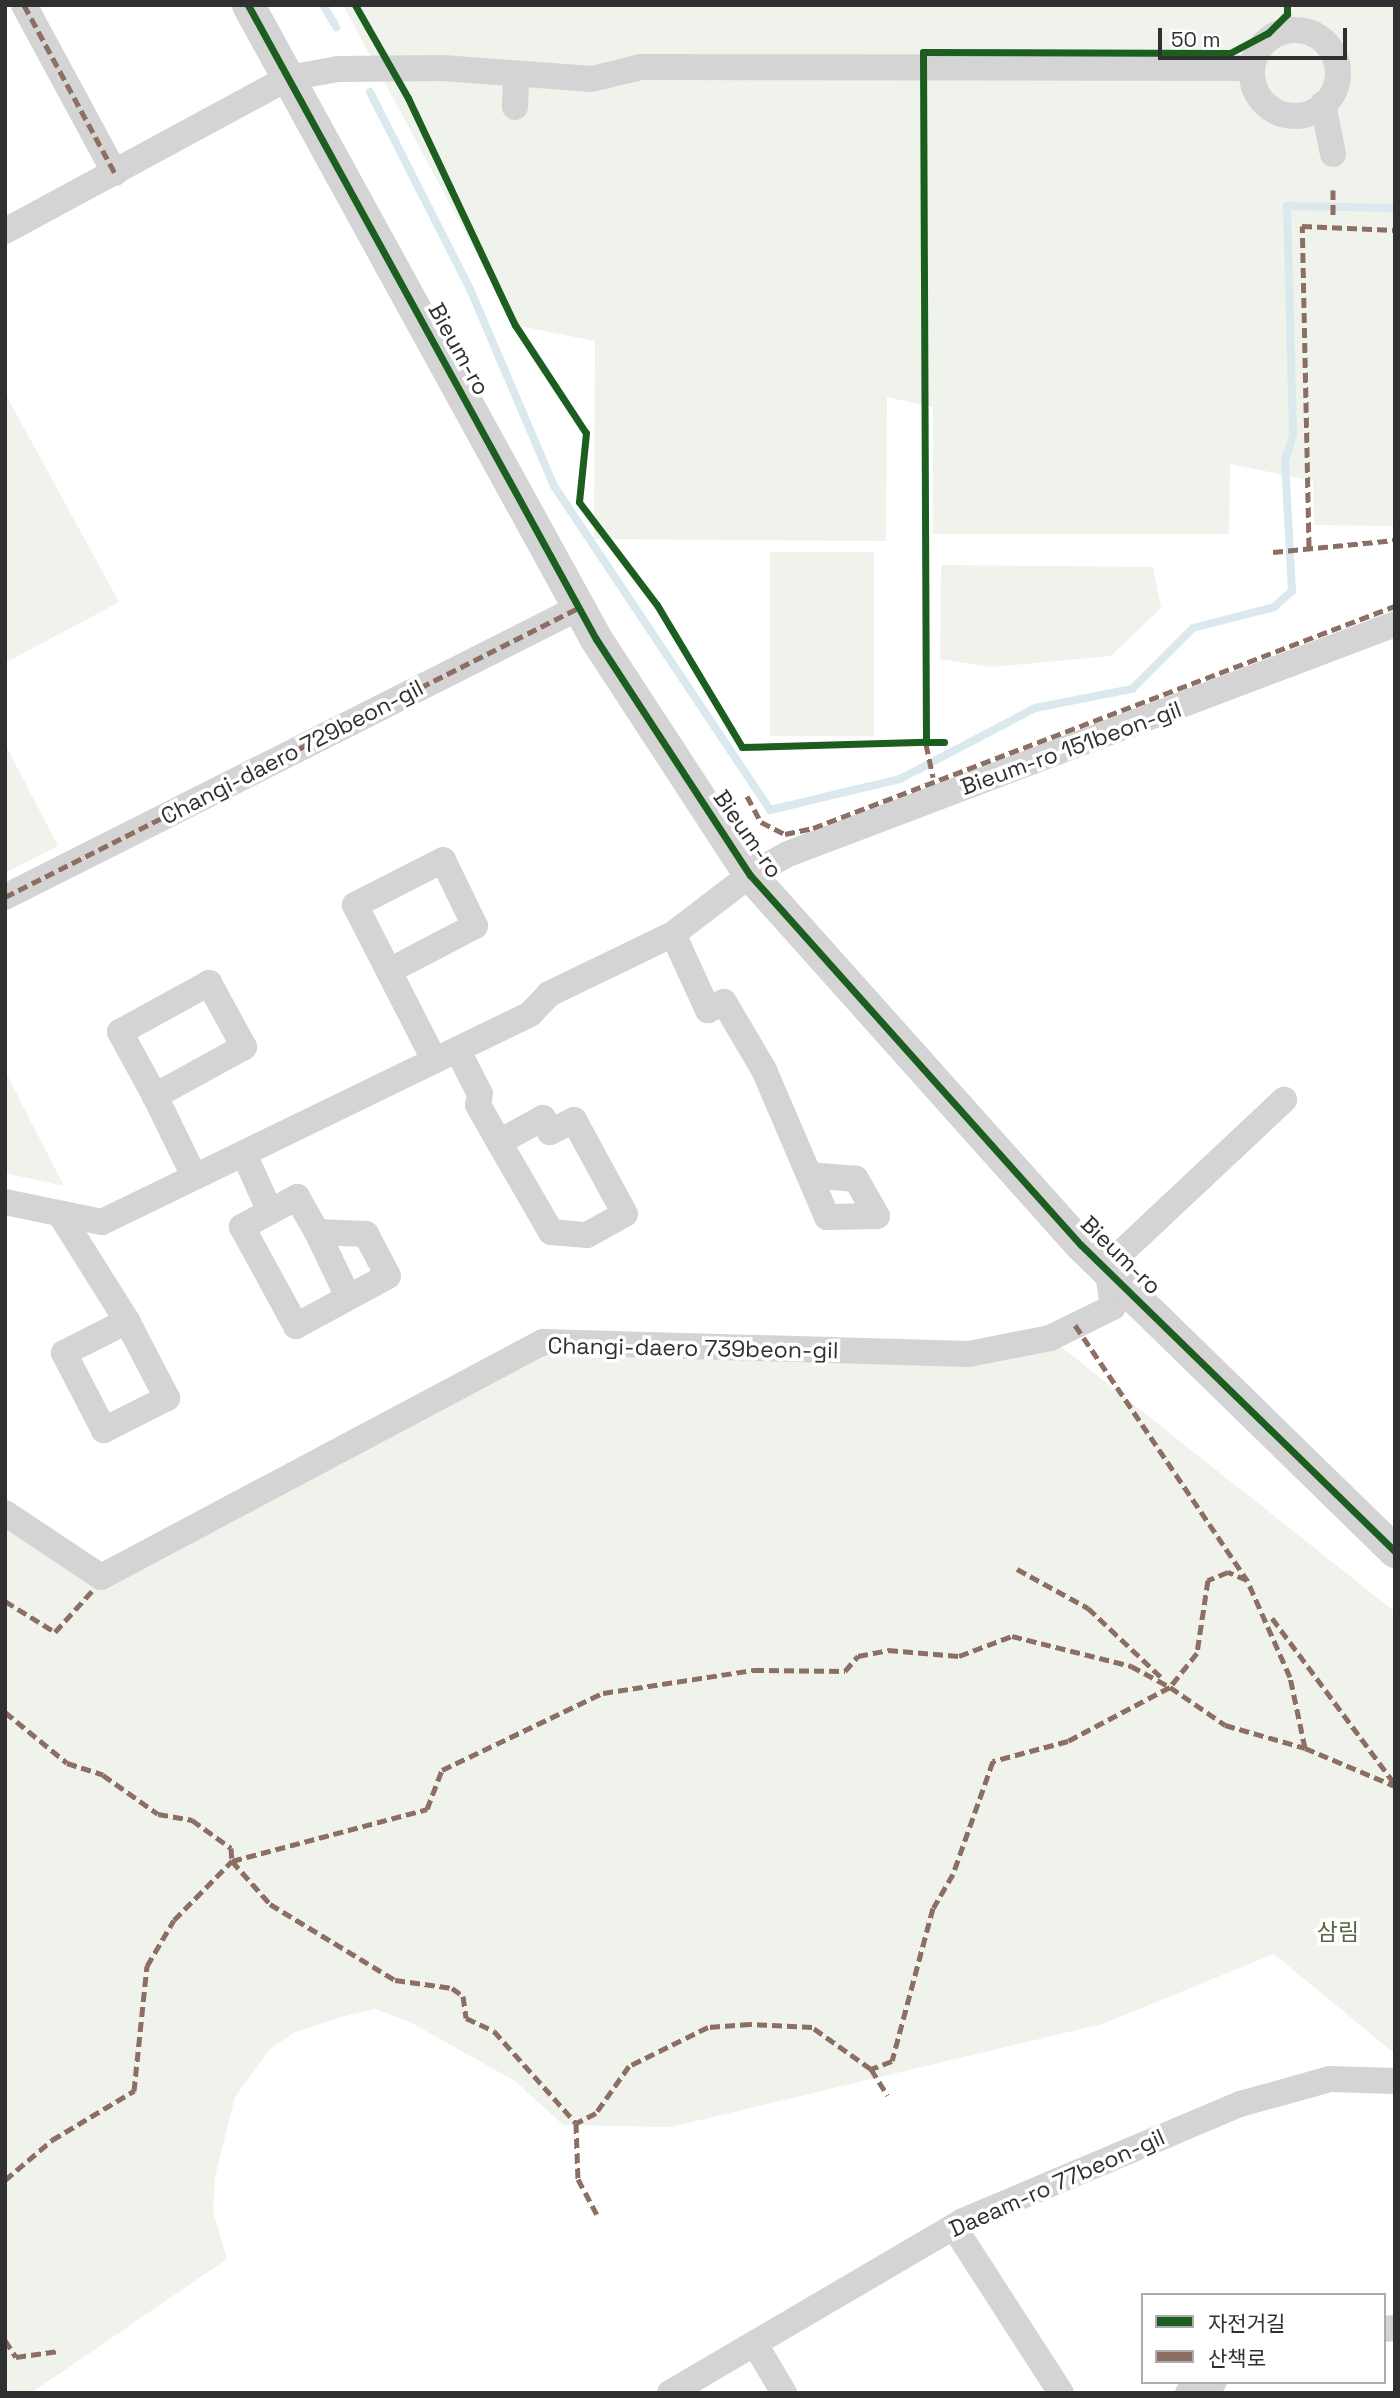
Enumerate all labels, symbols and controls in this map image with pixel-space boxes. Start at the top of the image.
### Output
scale bar [1162,14,1351,58]
text: 50 m [1171,26,1221,53]
street label: Bieum-ro [422,298,496,400]
street label: Changi-daero 729beon-gil [156,674,428,830]
street label: Bieum-ro 151beon-gil [957,695,1185,801]
street label: Bieum-ro [708,785,788,883]
street label: Bieum-ro [1075,1210,1167,1300]
street label: Changi-daero 739beon-gil [547,1332,839,1364]
park label: 삼림 [1317,1918,1359,1946]
street label: Daeam-ro 77beon-gil [945,2123,1169,2243]
legend [1141,2293,1386,2384]
text: 자전거길 [1208,2310,1285,2337]
text: 산책로 [1208,2345,1266,2372]

